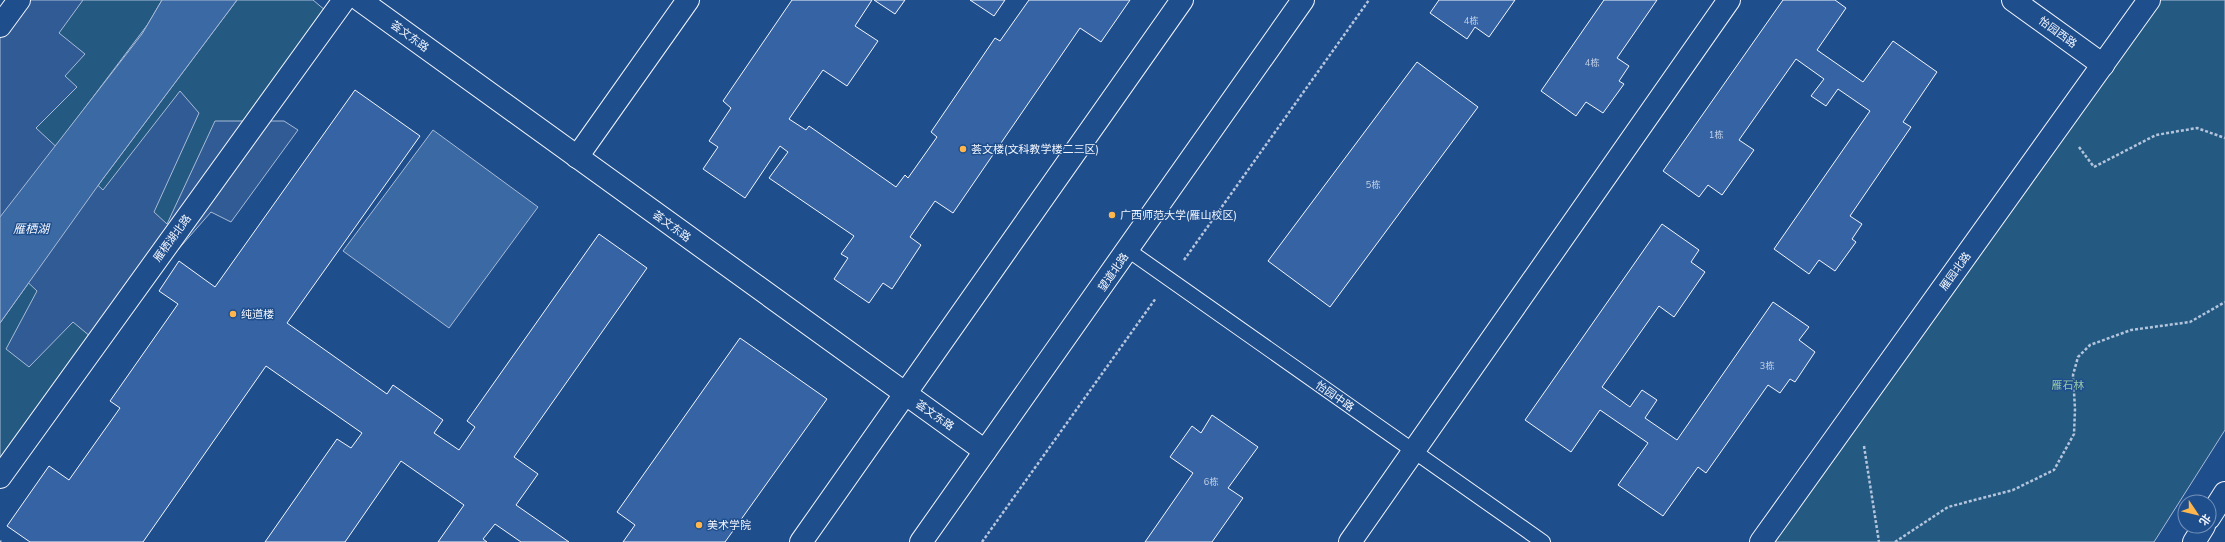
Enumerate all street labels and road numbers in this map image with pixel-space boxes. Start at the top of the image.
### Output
street label: 怡园西路 [2036,13,2080,51]
street label: 荟文东路 [388,17,432,55]
street label: 荟文东路 [650,207,694,245]
street label: 雁栖湖北路 [150,212,194,264]
street label: 雁园北路 [1936,249,1974,293]
street label: 望道北路 [1095,250,1131,294]
street label: 怡园中路 [1313,378,1357,414]
street label: 荟文东路 [913,397,957,433]

